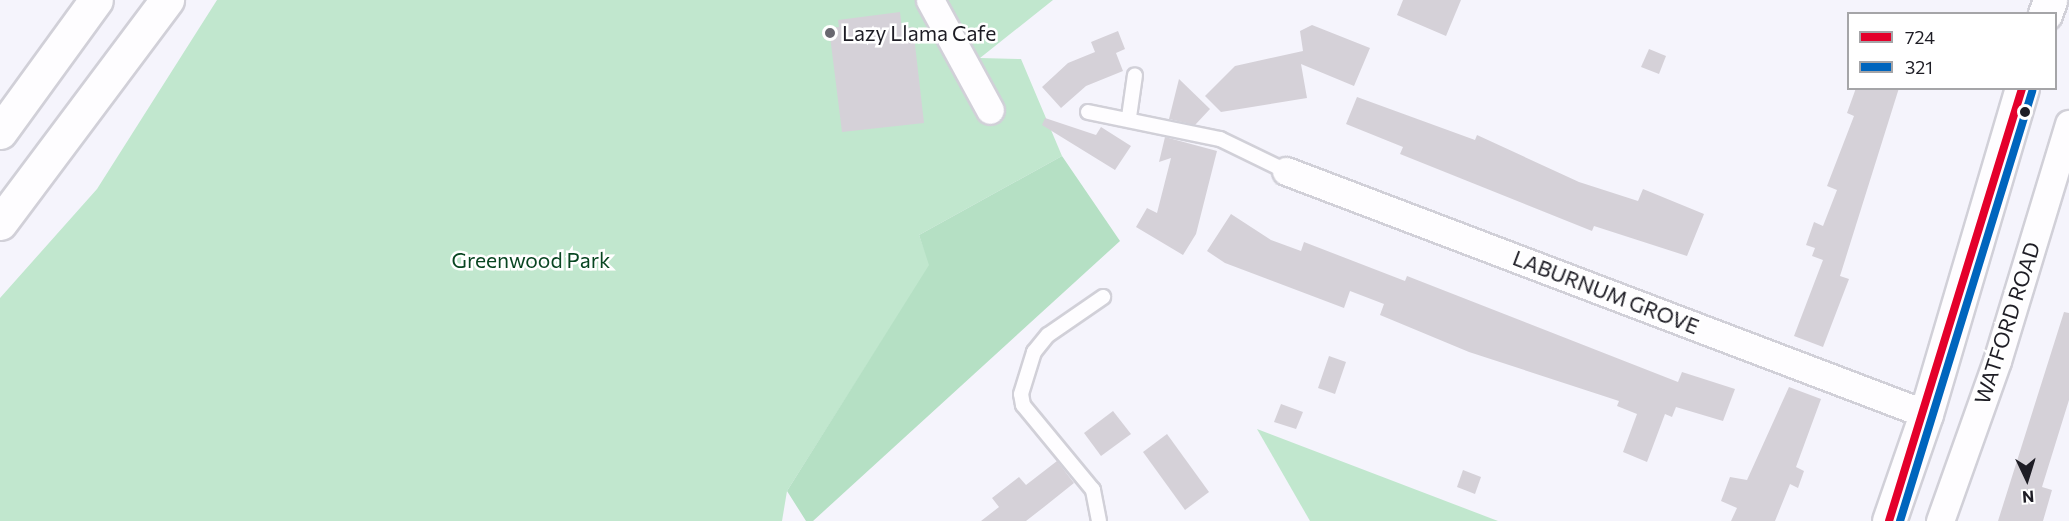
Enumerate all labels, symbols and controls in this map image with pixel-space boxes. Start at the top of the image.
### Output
legend [1847,12,2057,90]
place label: Lazy Llama Cafe [842,20,996,46]
marker: Lazy Llama Cafe [823,26,837,40]
text: 724 [1905,26,1935,48]
text: 321 [1905,56,1933,78]
unlabelled marker [2019,106,2031,118]
street label: WATFORD ROAD [1969,239,2045,407]
street label: LABURNUM GROVE [1509,245,1703,339]
park label: Greenwood Park [452,247,610,273]
north arrow [1997,449,2057,509]
text: N [2022,488,2035,507]

